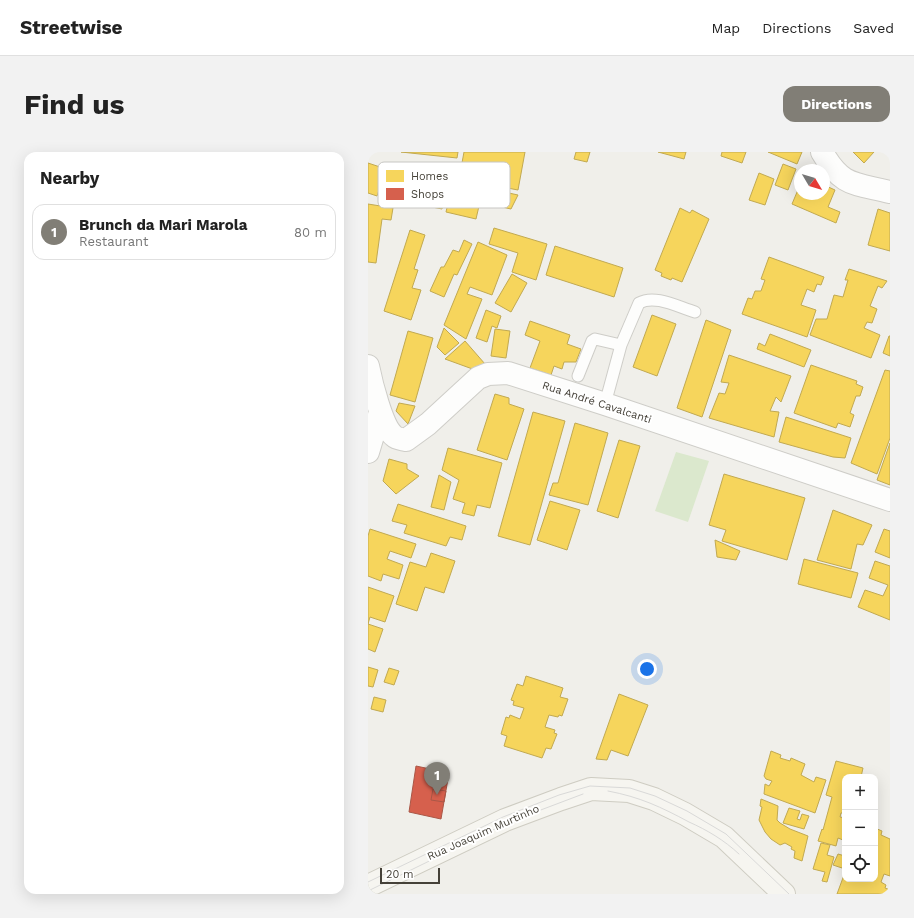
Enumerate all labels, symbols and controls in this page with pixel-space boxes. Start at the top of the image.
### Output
text: Streetwise [20,16,123,39]
text: Map [712,20,740,36]
text: Directions [762,20,831,36]
text: Saved [853,20,894,36]
button: Directions [783,86,890,122]
text: Find us [24,88,124,121]
legend [378,162,510,208]
north arrow [794,164,830,200]
text: Nearby [40,168,99,188]
text: Homes [411,170,448,183]
text: Shops [411,188,444,201]
text: Brunch da Mari Marola [79,216,247,234]
text: 1 [51,225,57,240]
text: 80 m [294,225,327,240]
text: Restaurant [79,234,149,249]
street label: Rua André Cavalcanti [541,379,653,426]
your location [637,659,657,679]
pin: 1 [424,762,450,795]
map controls [842,774,878,882]
button: + [842,774,878,810]
street label: Rua Joaquim Murtinho [425,802,541,863]
button: − [842,810,878,846]
button: locate [842,846,878,882]
scale bar [380,866,440,885]
text: 20 m [386,868,414,881]

